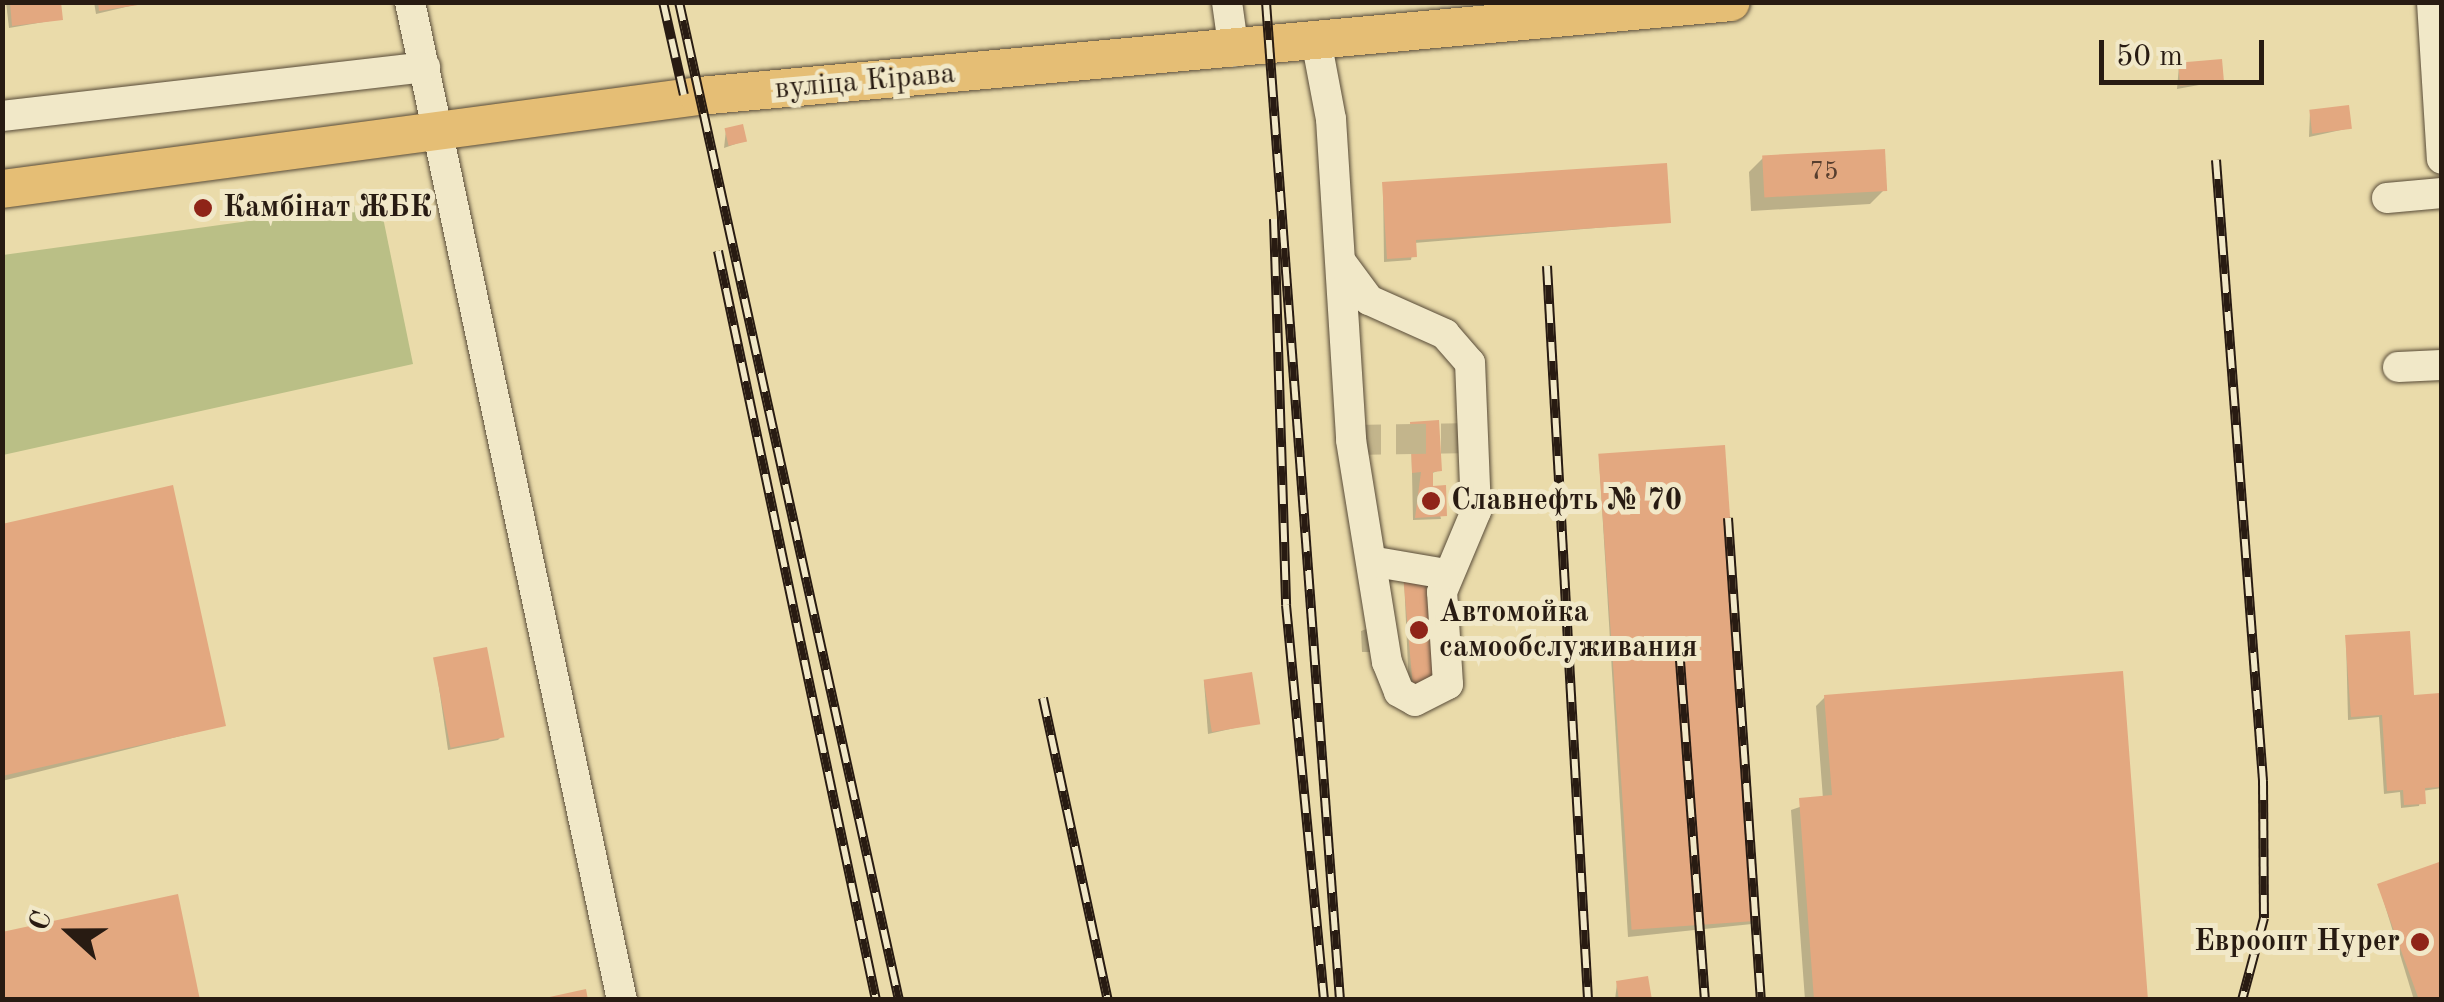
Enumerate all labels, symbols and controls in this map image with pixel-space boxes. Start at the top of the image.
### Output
scale bar [2104,20,2269,82]
text: 50 m [2116,42,2183,72]
street label: вуліца Кірава [773,56,957,108]
house number: 75 [1810,158,1838,188]
place label: Камбінат ЖБК [223,190,432,226]
marker: Камбінат ЖБК [192,197,214,219]
place label: Славнефть № 70 [1451,483,1682,519]
marker: Славнефть № 70 [1420,490,1442,512]
place label: Автомойка самообслуживания [1439,595,1698,666]
marker: Автомойка самообслуживания [1408,619,1430,641]
north arrow [20,882,120,982]
text: С [26,908,58,935]
place label: Евроопт Hyper [2194,924,2400,960]
marker: Евроопт Hyper [2409,931,2431,953]

